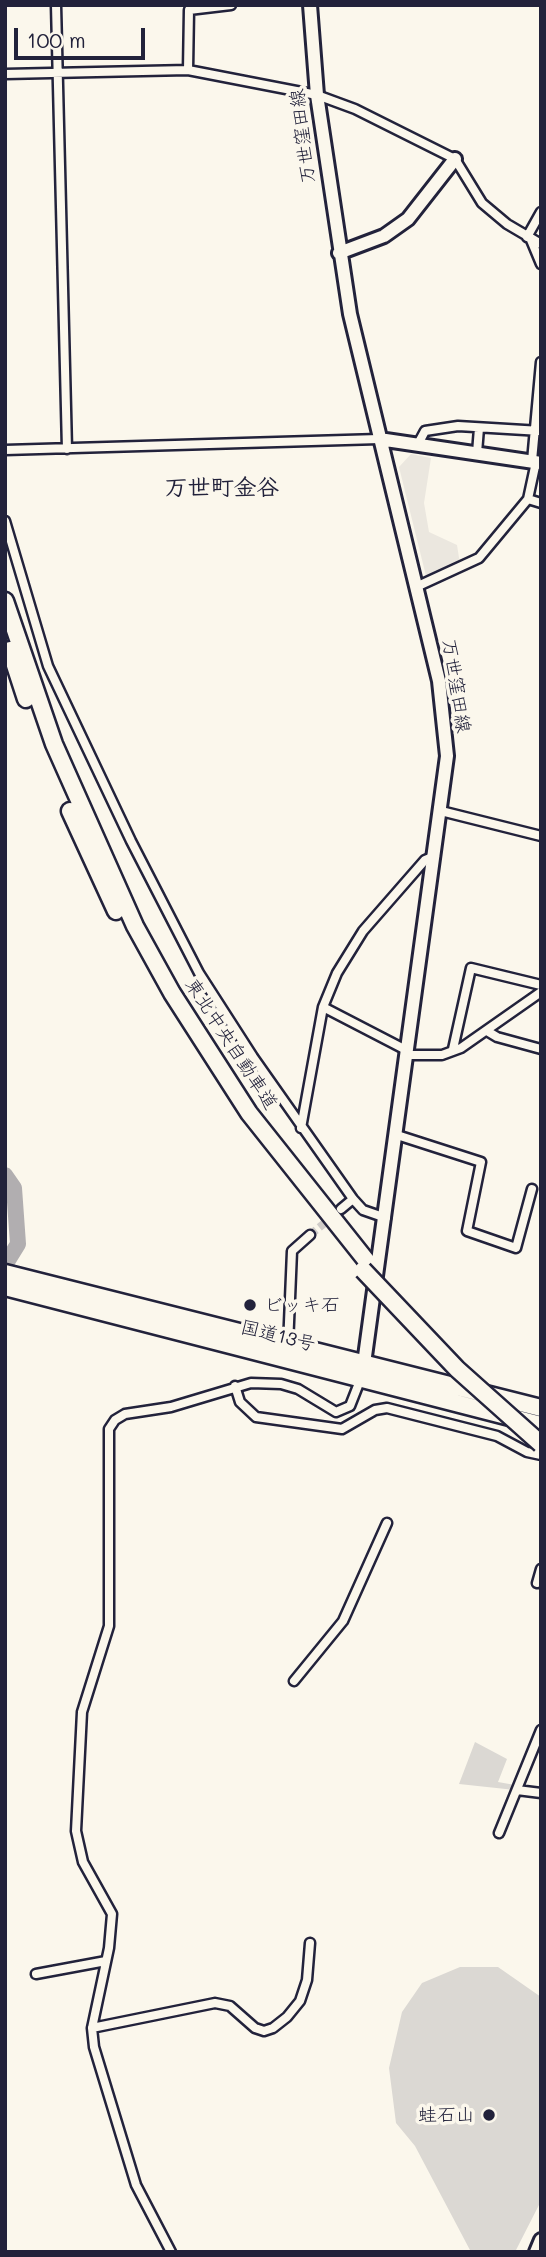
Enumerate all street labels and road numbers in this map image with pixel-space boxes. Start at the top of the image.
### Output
street label: 万世窪田線 [286,87,320,185]
street label: 万世窪田線 [437,637,475,735]
street label: 東北中央自動車道 [180,974,282,1114]
street label: 国道13号 [238,1316,318,1356]

